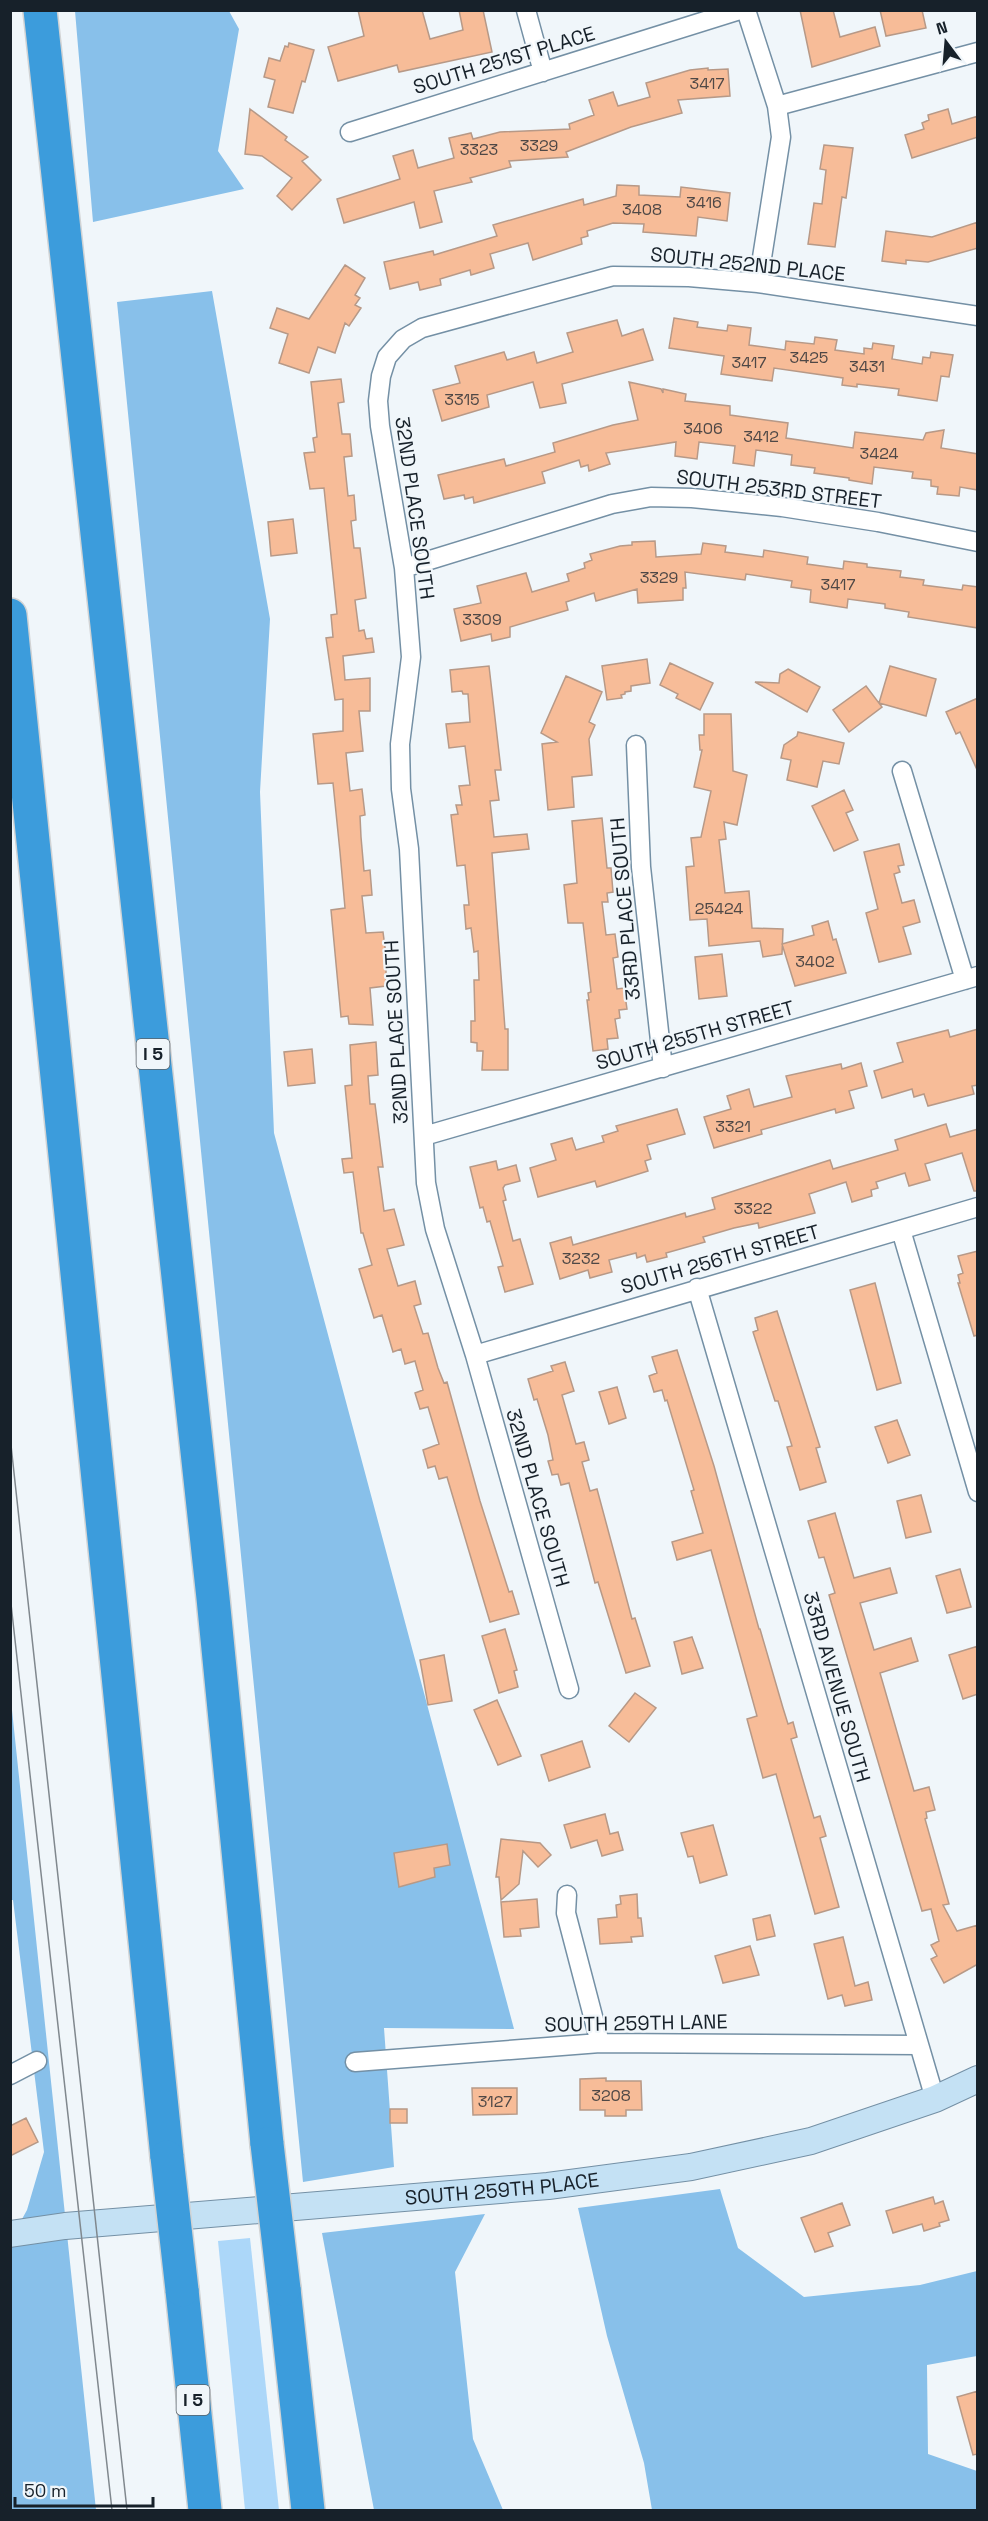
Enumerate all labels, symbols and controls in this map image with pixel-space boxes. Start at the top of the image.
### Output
north arrow [916,12,976,72]
text: N [934,16,950,40]
street label: SOUTH 251ST PLACE [410,20,598,100]
house number: 3417 [690,73,724,94]
house number: 3329 [520,135,558,156]
house number: 3323 [460,139,498,160]
house number: 3416 [686,192,722,213]
house number: 3408 [622,199,662,220]
street label: SOUTH 252ND PLACE [649,241,847,287]
house number: 3425 [790,347,828,368]
house number: 3417 [732,352,766,373]
house number: 3431 [849,356,885,377]
house number: 3315 [444,389,480,410]
street label: 32ND PLACE SOUTH [389,415,441,601]
house number: 3406 [683,418,723,439]
house number: 3412 [743,426,779,447]
house number: 3424 [860,443,898,464]
street label: SOUTH 253RD STREET [675,464,883,515]
house number: 3329 [640,567,678,588]
house number: 3417 [821,574,855,595]
house number: 3309 [462,609,502,630]
street label: 33RD PLACE SOUTH [604,816,646,1002]
house number: 25424 [695,898,743,919]
street label: 32ND PLACE SOUTH [378,939,414,1125]
house number: 3402 [795,951,835,972]
street label: SOUTH 255TH STREET [593,994,797,1076]
road number: I 5 [136,1039,170,1069]
house number: 3321 [715,1116,751,1137]
house number: 3322 [734,1198,772,1219]
street label: SOUTH 256TH STREET [618,1218,823,1300]
house number: 3232 [562,1248,600,1269]
street label: 32ND PLACE SOUTH [500,1406,576,1590]
street label: 33RD AVENUE SOUTH [797,1589,877,1785]
street label: SOUTH 259TH LANE [544,2008,728,2038]
house number: 3208 [591,2085,631,2106]
house number: 3127 [478,2091,512,2112]
street label: SOUTH 259TH PLACE [404,2166,600,2211]
road number: I 5 [176,2385,210,2415]
scale bar [15,2470,153,2508]
text: 50 m [24,2479,66,2502]

